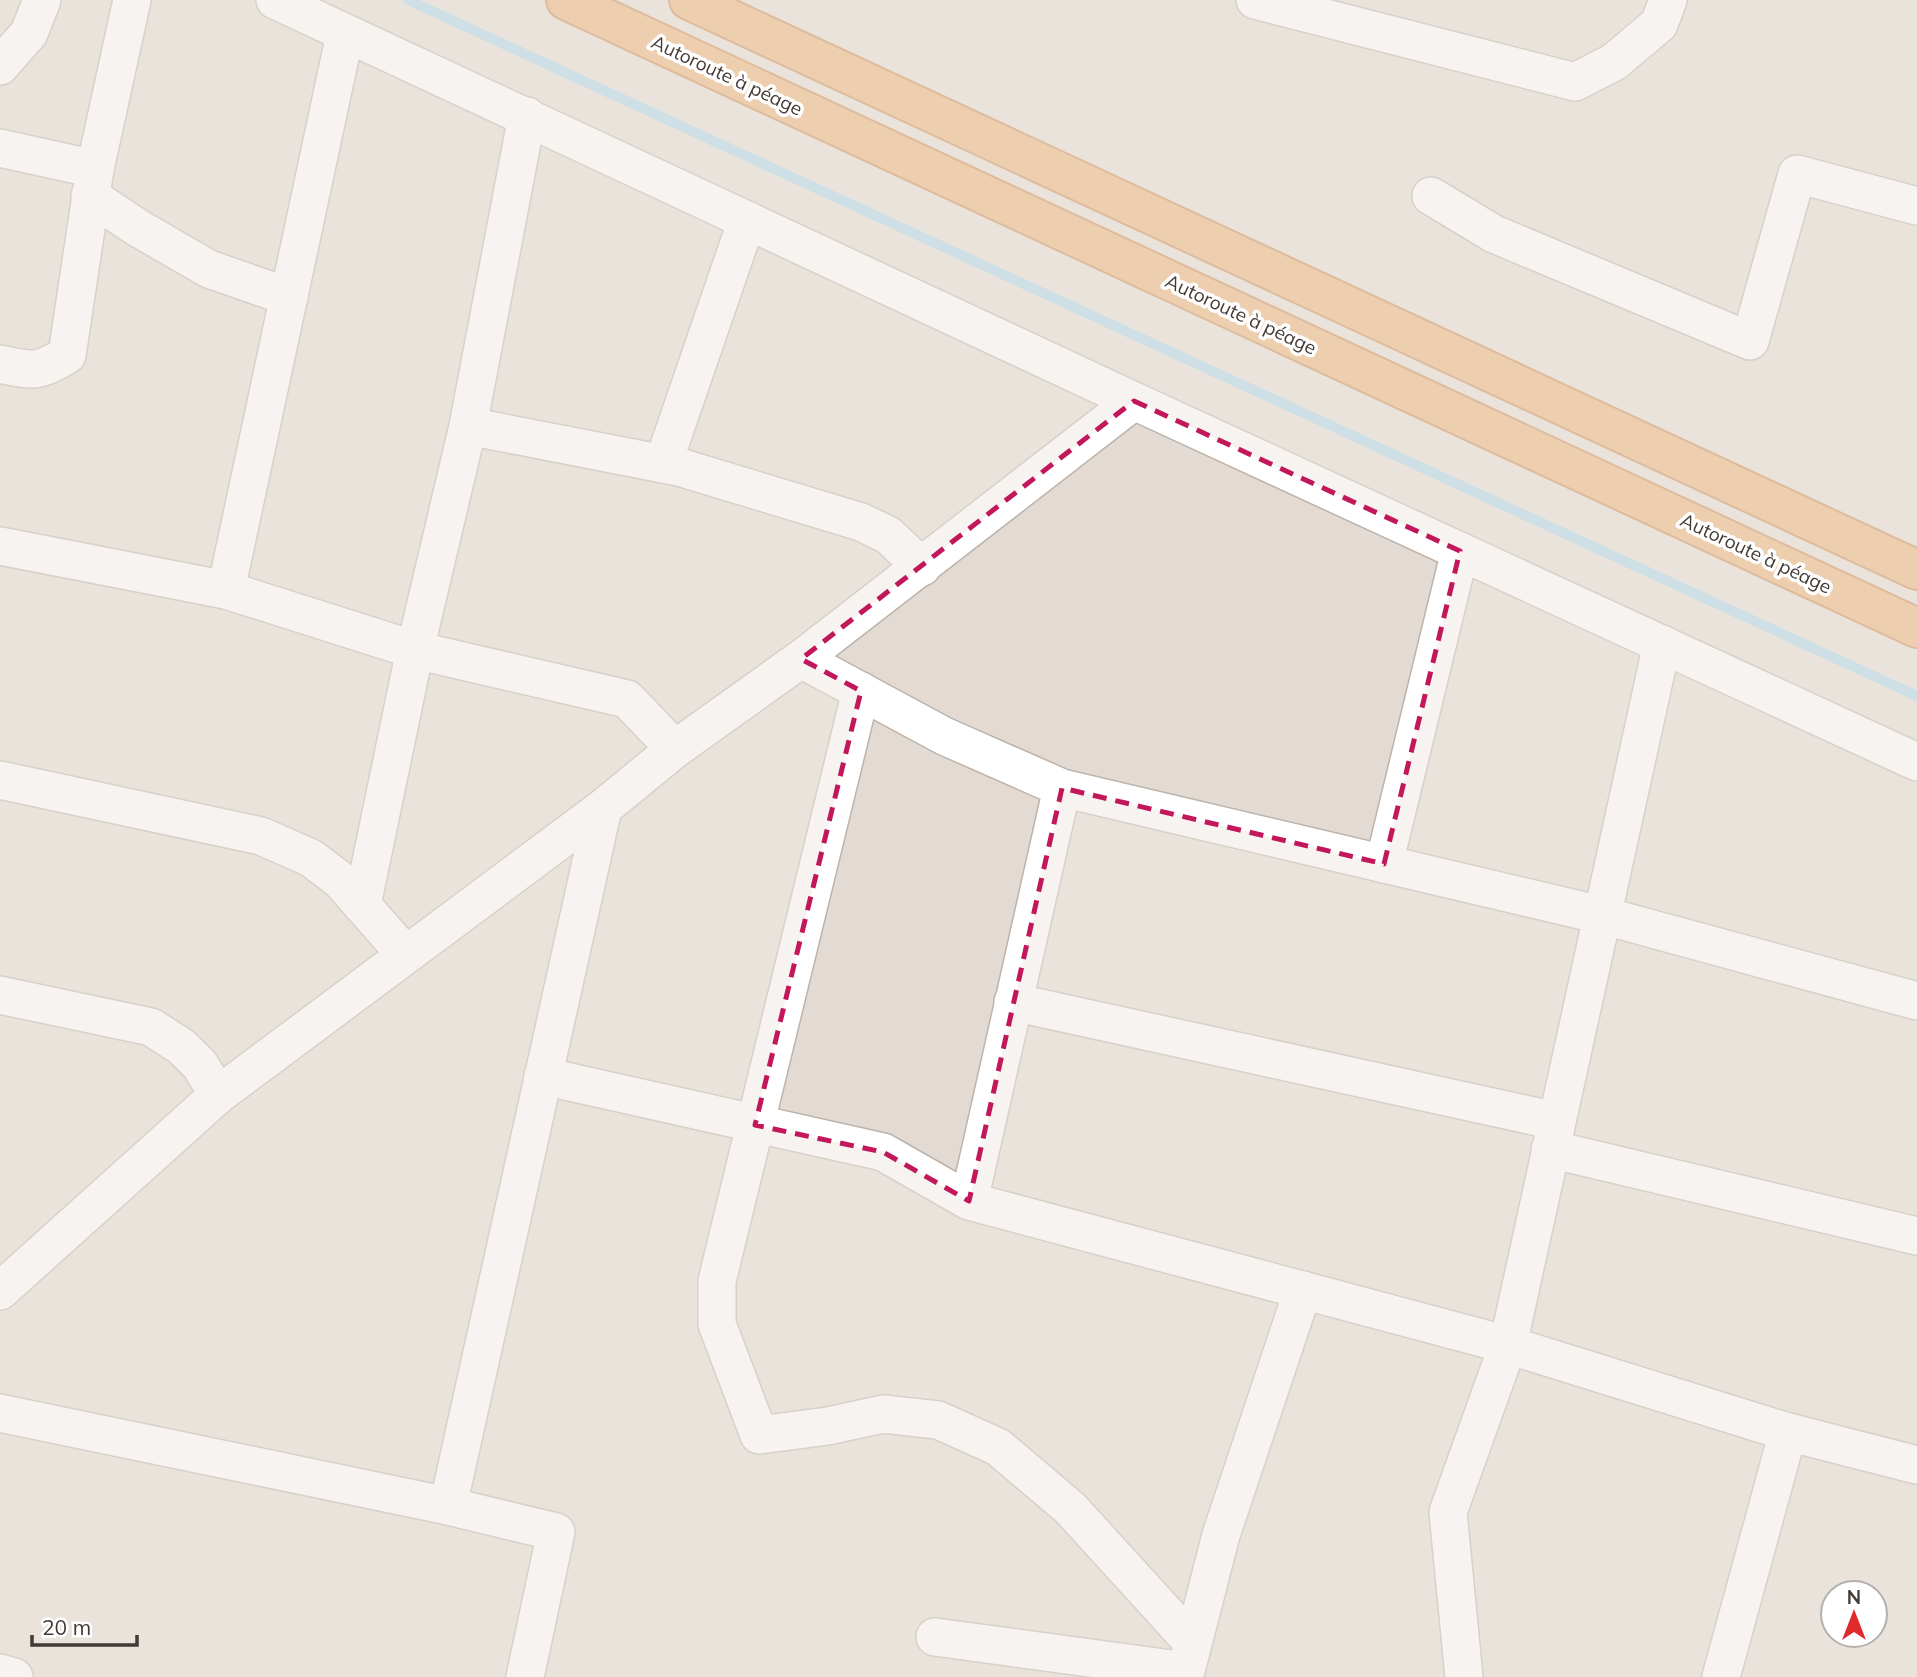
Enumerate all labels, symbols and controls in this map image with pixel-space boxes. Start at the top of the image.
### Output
street label: Autoroute à péage [648,29,806,121]
street label: Autoroute à péage [1162,268,1320,360]
street label: Autoroute à péage [1677,507,1835,599]
north arrow [1819,1579,1889,1649]
text: N [1847,1585,1861,1609]
scale bar [32,1604,136,1648]
text: 20 m [42,1614,91,1640]

